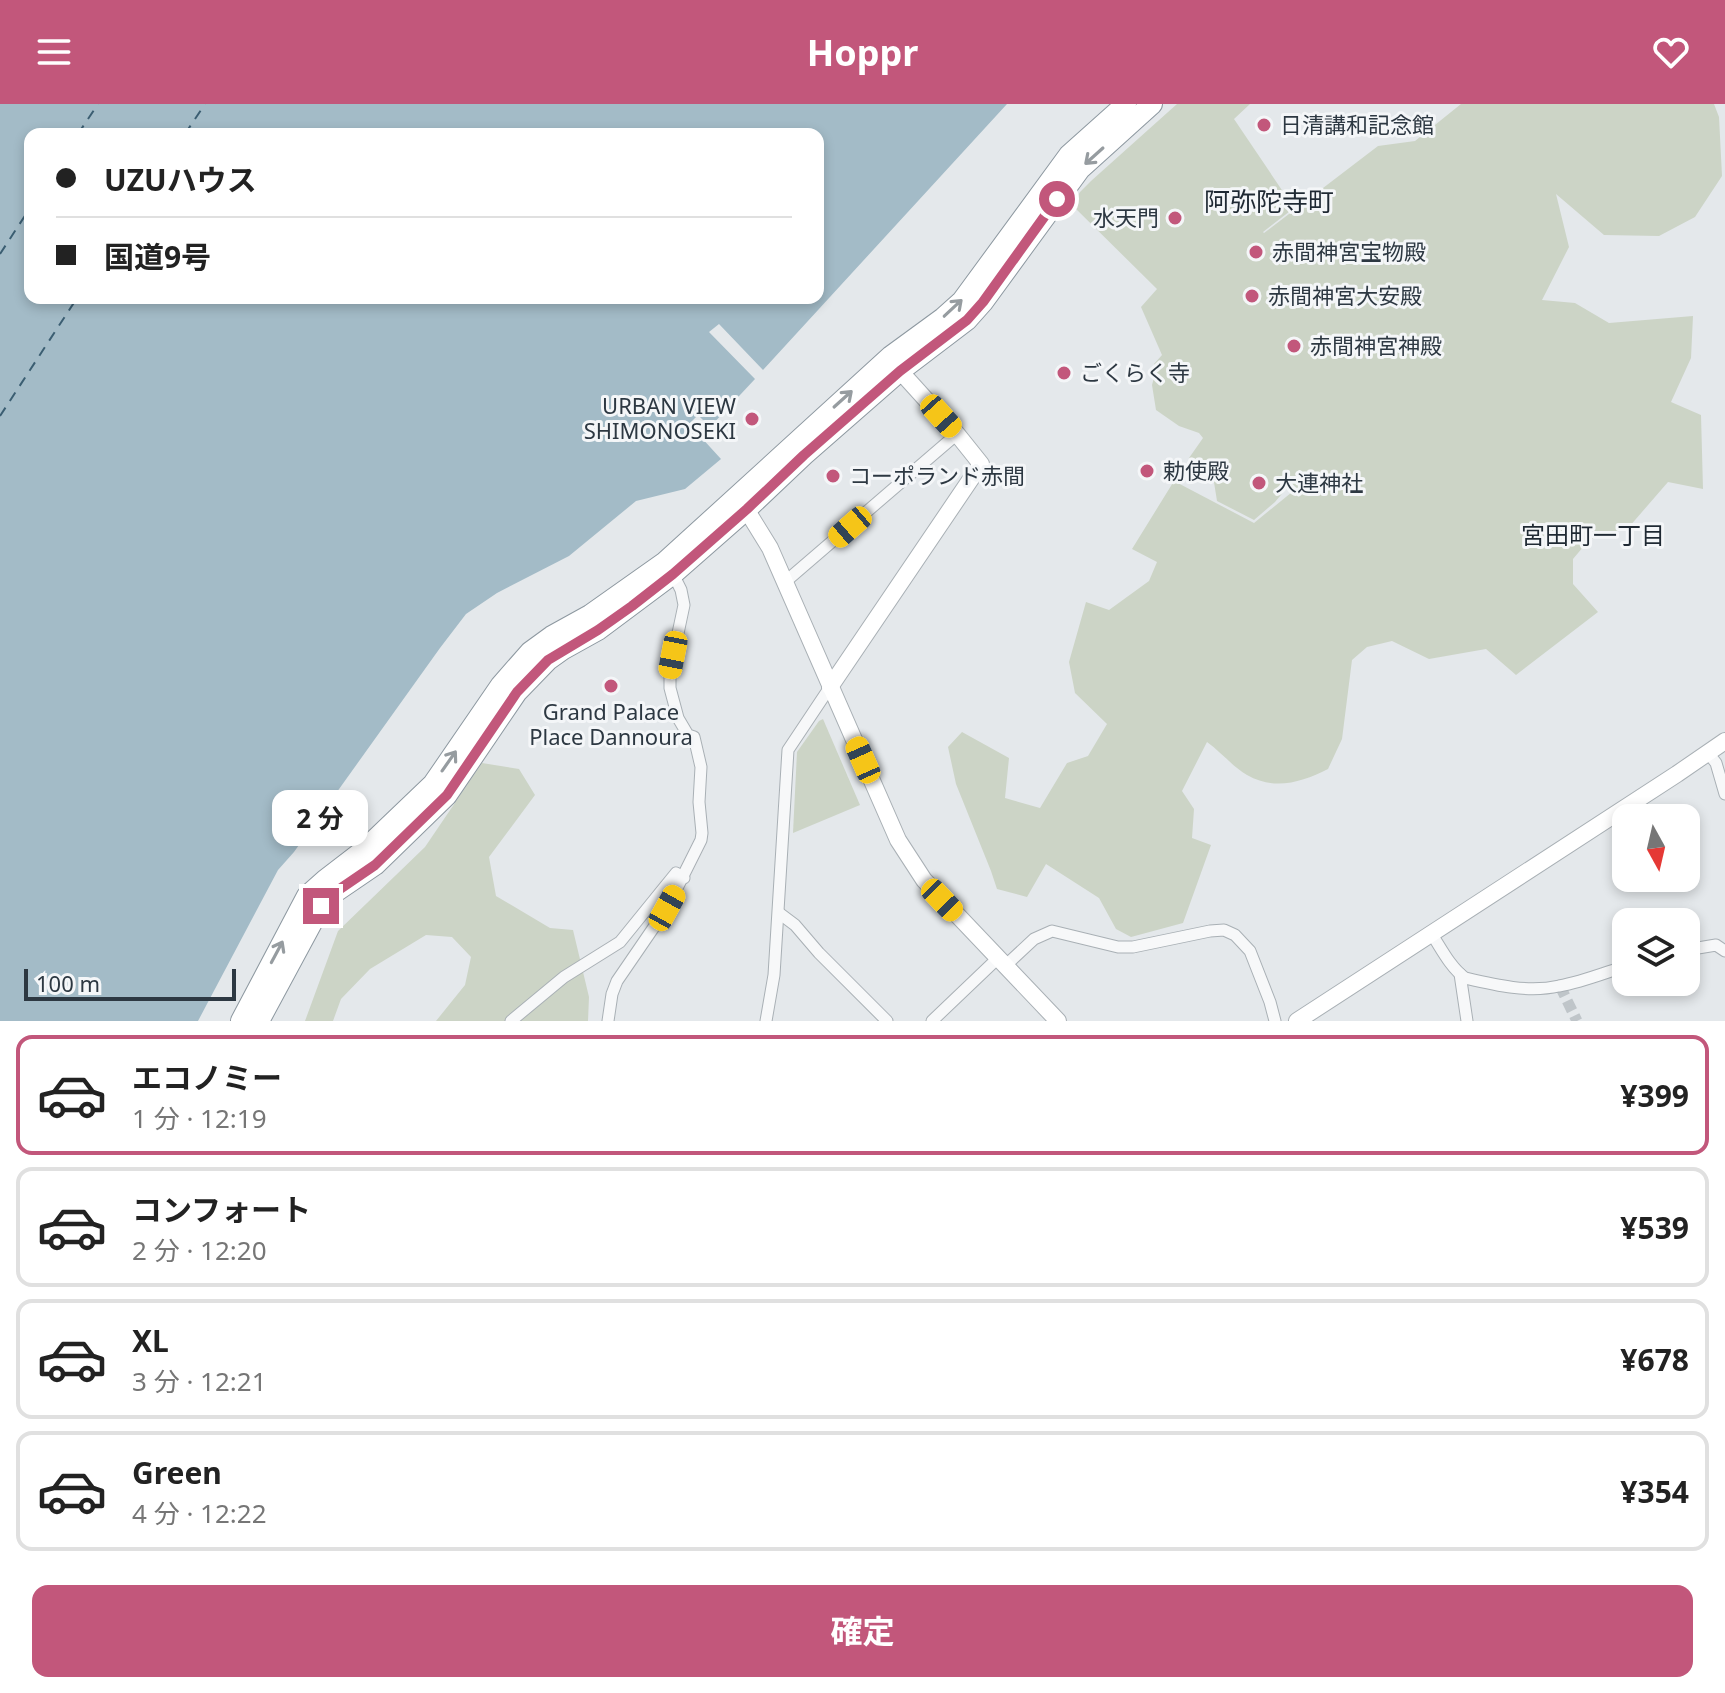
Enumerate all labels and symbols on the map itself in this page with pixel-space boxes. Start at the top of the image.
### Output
place label: 日清講和記念館 [1280,109,1434,139]
marker: 日清講和記念館 [1255,116,1273,134]
one-way arrow [1084,146,1104,165]
route start [1039,181,1075,217]
district label: 阿弥陀寺町 [1204,183,1334,219]
place label: 水天門 [1093,202,1159,232]
marker: 水天門 [1166,209,1184,227]
place label: 赤間神宮宝物殿 [1272,236,1426,266]
marker: 赤間神宮宝物殿 [1247,243,1265,261]
place label: 赤間神宮大安殿 [1268,280,1422,310]
marker: 赤間神宮大安殿 [1243,287,1261,305]
one-way arrow [943,299,963,318]
place label: 赤間神宮神殿 [1310,330,1442,360]
marker: 赤間神宮神殿 [1285,337,1303,355]
place label: ごくらく寺 [1080,357,1190,387]
marker: ごくらく寺 [1055,364,1073,382]
place label: URBAN VIEW SHIMONOSEKI [584,390,737,445]
one-way arrow [833,390,853,408]
car [916,390,966,442]
marker: URBAN VIEW SHIMONOSEKI [743,410,761,428]
place label: 勅使殿 [1163,455,1229,485]
place label: コーポランド赤間 [849,460,1025,490]
marker: 勅使殿 [1138,462,1156,480]
marker: コーポランド赤間 [824,467,842,485]
place label: 大連神社 [1275,467,1363,497]
marker: 大連神社 [1250,474,1268,492]
car [824,502,876,552]
district label: 宮田町一丁目 [1521,518,1665,551]
car [657,629,689,681]
marker: Grand Palace Place Dannoura [602,677,620,695]
place label: Grand Palace Place Dannoura [529,696,693,751]
car [842,733,884,787]
one-way arrow [441,750,457,772]
callout: 2 分 [273,790,369,846]
north arrow [1612,804,1700,892]
car [917,874,967,926]
car [645,881,689,935]
route end [303,888,339,924]
one-way arrow [270,941,286,964]
scale bar [24,965,236,1001]

